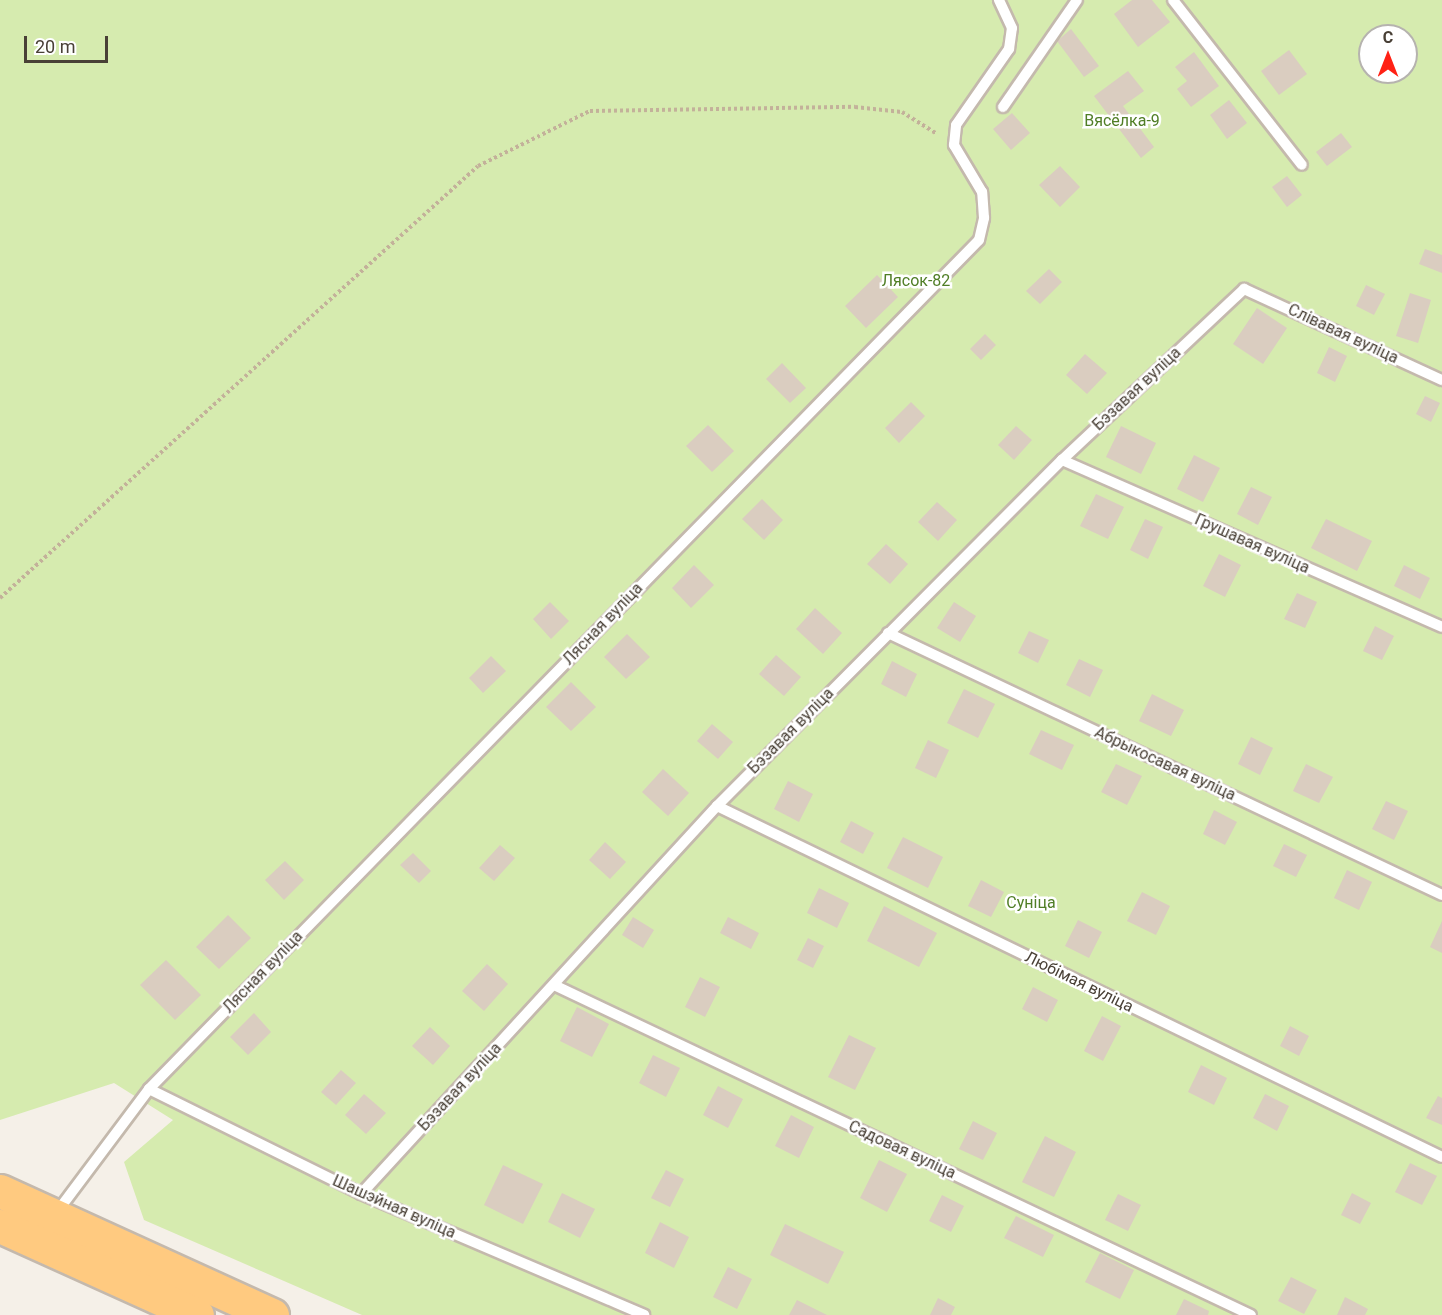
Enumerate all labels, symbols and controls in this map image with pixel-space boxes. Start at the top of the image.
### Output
scale bar [27,24,111,62]
north arrow [1358,24,1418,84]
text: С [1383,28,1393,47]
text: 20 m [35,36,75,57]
park label: Вясёлка-9 [1084,111,1160,131]
park label: Лясок-82 [882,271,950,291]
street label: Слівавая вуліца [1285,300,1401,368]
street label: Бэзавая вуліца [1089,343,1185,435]
street label: Грушавая вуліца [1192,510,1312,578]
street label: Лясная вуліца [559,579,647,669]
street label: Бэзавая вуліца [744,684,838,778]
street label: Абрыкосавая вуліца [1091,723,1239,805]
park label: Суніца [1006,893,1056,913]
street label: Лясная вуліца [219,927,307,1017]
street label: Любімая вуліца [1022,947,1136,1017]
street label: Бэзавая вуліца [414,1039,506,1135]
street label: Садовая вуліца [845,1117,959,1183]
street label: Шашэйная вуліца [329,1171,459,1243]

